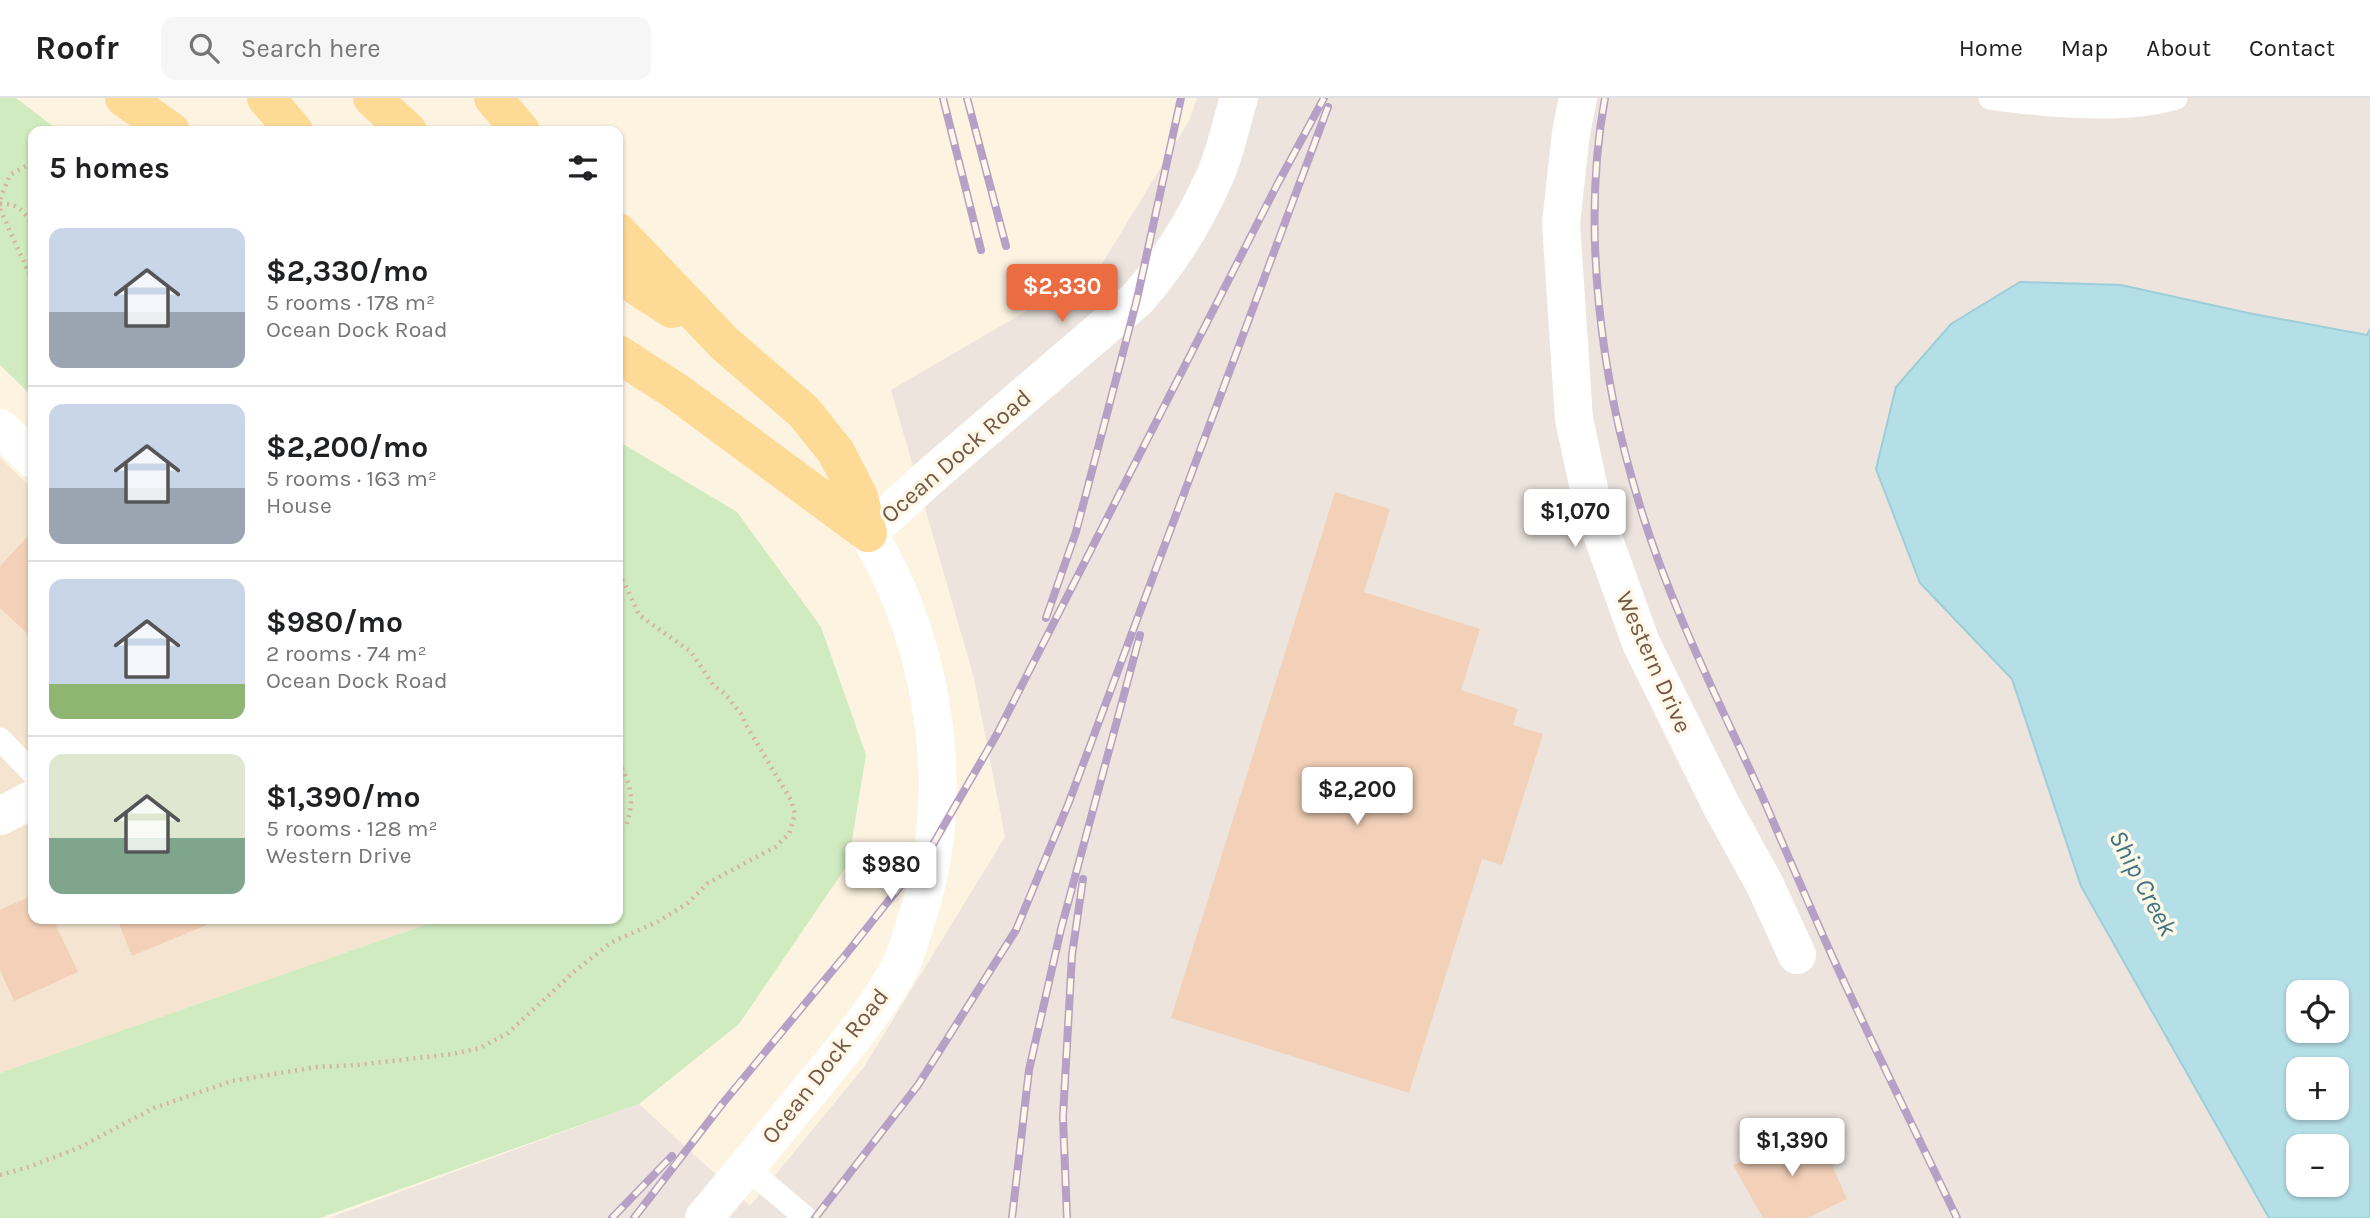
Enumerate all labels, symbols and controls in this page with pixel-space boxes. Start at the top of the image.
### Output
search box [161,17,651,80]
text: Roofr [35,29,119,67]
icon: search [185,29,223,67]
text: Search here [241,33,381,64]
text: Home [1959,34,2023,62]
text: Map [2061,34,2108,62]
text: About [2146,34,2211,62]
text: Contact [2249,34,2335,62]
icon: filters [564,149,602,187]
text: 5 homes [49,150,170,186]
text: $2,330/mo [266,253,428,289]
icon: home [105,256,189,340]
pin: $2,330 [1005,264,1119,324]
text: $2,330 [1023,273,1101,300]
text: 5 rooms · 178 m² [266,289,435,316]
text: Ocean Dock Road [266,316,448,343]
street label: Ocean Dock Road [875,383,1037,529]
text: $2,200/mo [266,429,428,465]
icon: home [105,432,189,516]
text: 5 rooms · 163 m² [266,465,437,492]
pin: $1,070 [1518,490,1632,549]
text: House [266,492,332,519]
text: $1,070 [1540,498,1610,525]
street label: Western Drive [1610,587,1698,737]
text: $980/mo [266,604,403,640]
icon: home [105,607,189,691]
text: 2 rooms · 74 m² [266,640,427,667]
text: Ocean Dock Road [266,667,448,694]
pin: $2,200 [1300,768,1414,827]
text: $2,200 [1318,776,1396,803]
text: $1,390/mo [266,779,421,815]
icon: home [105,782,189,866]
text: 5 rooms · 128 m² [266,815,438,842]
water label: Ship Creek [2102,825,2184,942]
text: Western Drive [266,842,412,869]
pin: $980 [850,842,932,902]
text: $980 [861,851,921,878]
map controls [2286,980,2349,1197]
button: locate [2286,980,2349,1043]
street label: Ocean Dock Road [756,983,894,1149]
button: + [2286,1057,2349,1120]
pin: $1,390 [1735,1118,1849,1178]
text: $1,390 [1756,1127,1828,1154]
button: − [2286,1134,2349,1197]

